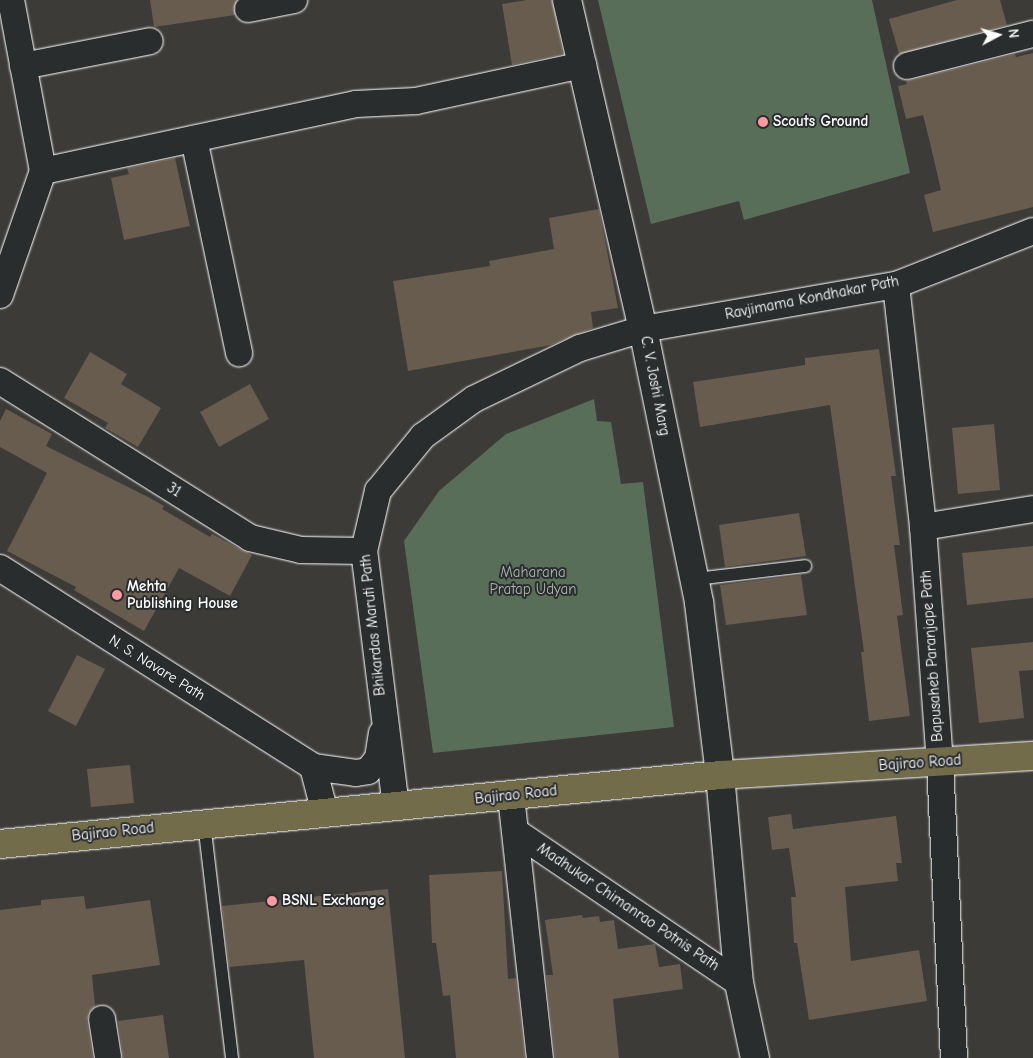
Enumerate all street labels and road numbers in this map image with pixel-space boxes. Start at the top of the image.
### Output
street label: Ravjimama Kondhakar Path [723,272,901,324]
street label: C. V. Joshi Marg [636,334,674,438]
street label: 31 [163,479,185,501]
street label: Bhikardas Maruti Path [357,553,389,697]
street label: Bapusaheb Paranjape Path [917,570,947,742]
street label: N. S. Navare Path [106,631,208,705]
street label: Bajirao Road [878,751,962,775]
street label: Bajirao Road [474,782,558,808]
street label: Bajirao Road [71,819,155,845]
street label: Madhukar Chimanrao Potnis Path [534,839,722,975]

